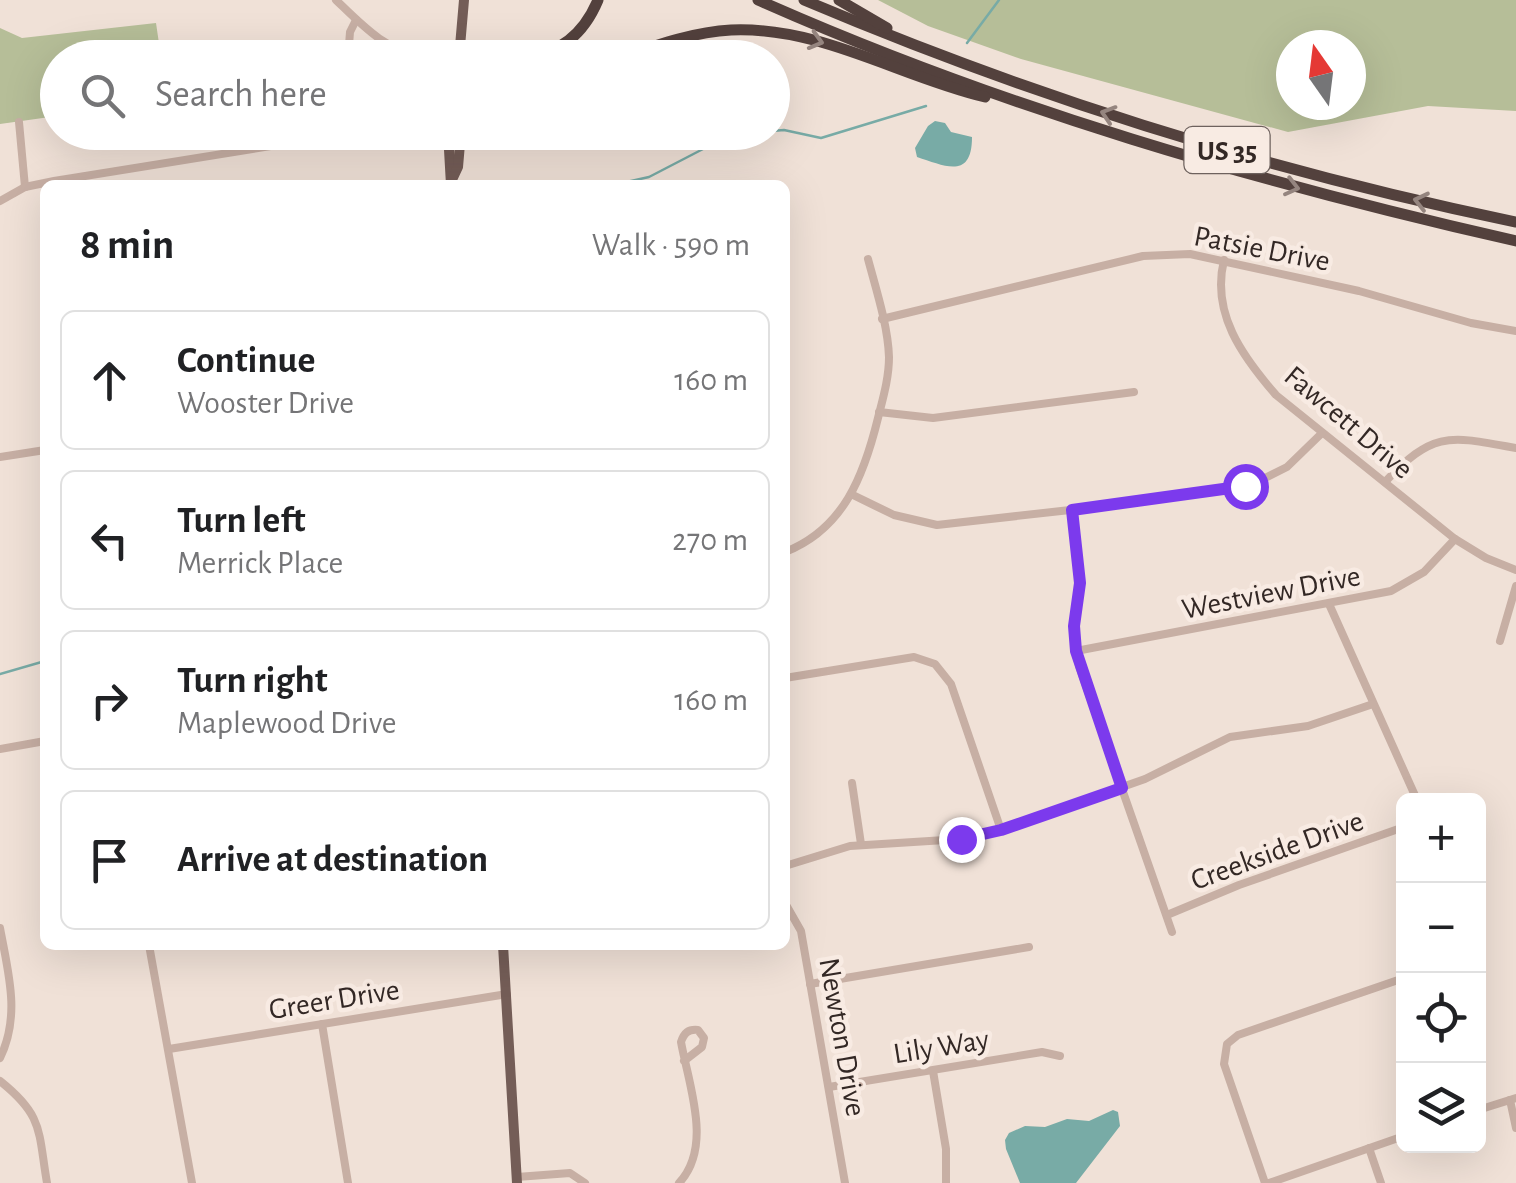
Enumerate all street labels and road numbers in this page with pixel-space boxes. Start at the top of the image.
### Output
road number: US 35 [1184,127,1270,173]
street label: Patsie Drive [1191,221,1332,277]
street label: Fawcett Drive [1278,361,1418,485]
street label: Westview Drive [1179,561,1363,625]
street label: Creekside Drive [1187,806,1368,896]
street label: Newton Drive [813,956,871,1119]
street label: Greer Drive [267,975,402,1025]
street label: Lily Way [891,1025,991,1069]

